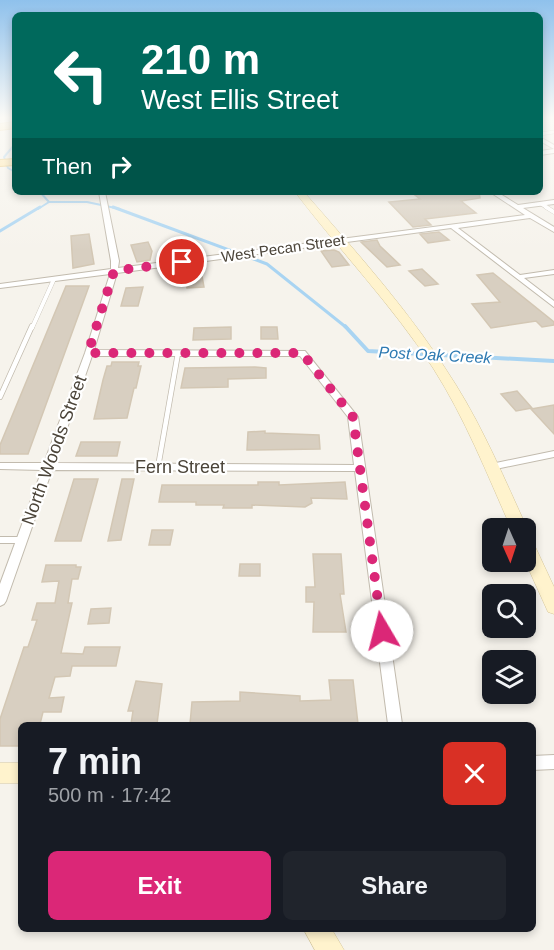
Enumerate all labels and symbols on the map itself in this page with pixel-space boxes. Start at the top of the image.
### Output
street label: West Pecan Street [220,231,347,265]
pin [156,236,207,287]
water label: Post Oak Creek [378,344,493,366]
street label: North Woods Street [18,372,90,528]
street label: Fern Street [135,457,225,477]
north arrow [482,518,536,572]
position arrow [350,599,414,663]

